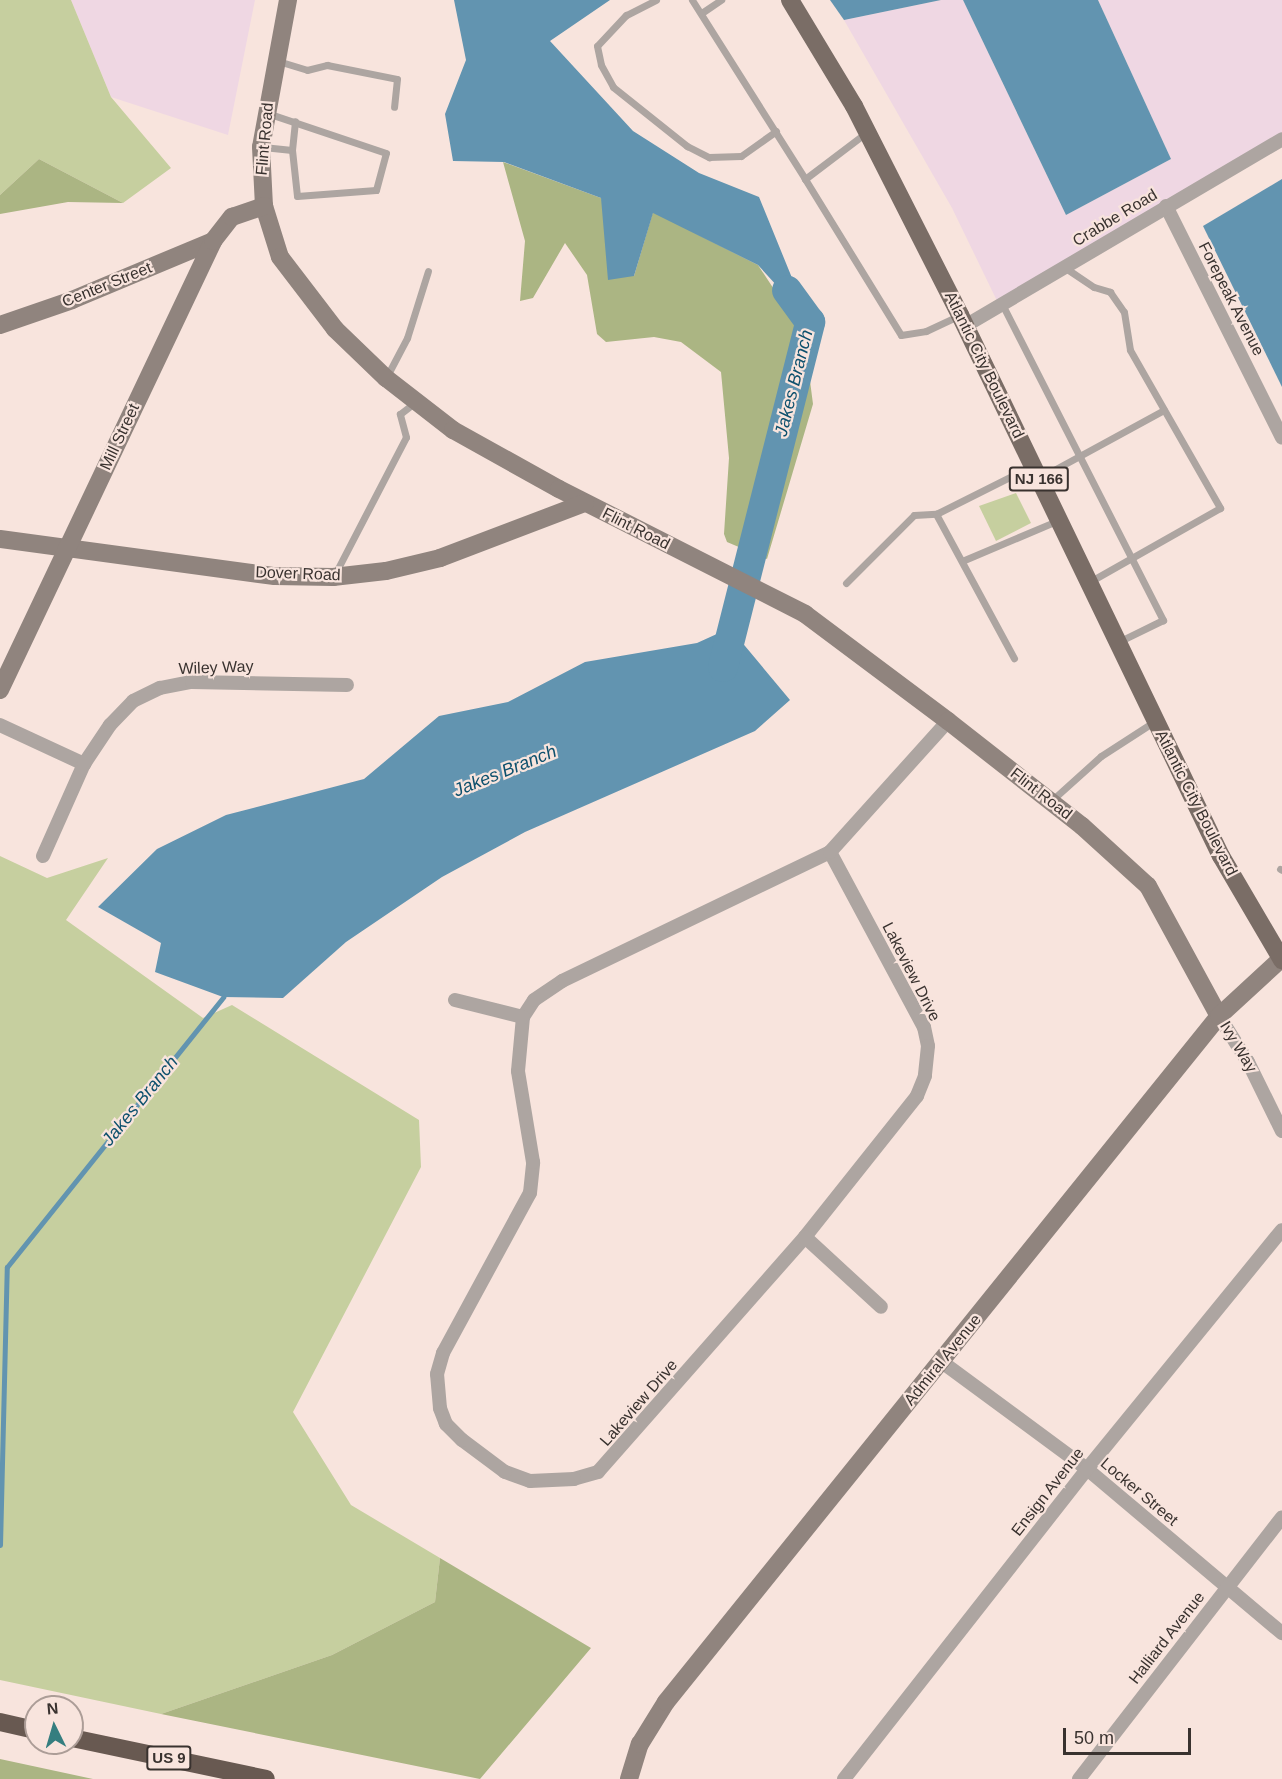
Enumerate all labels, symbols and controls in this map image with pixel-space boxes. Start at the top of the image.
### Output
street label: Flint Road [252,102,278,176]
street label: Crabbe Road [1069,185,1161,251]
street label: Forepeak Avenue [1194,239,1268,359]
street label: Center Street [59,258,155,312]
street label: Atlantic City Boulevard [940,288,1028,442]
water label: Jakes Branch [770,327,818,439]
street label: Mill Street [96,401,144,473]
road number: NJ 166 [1008,467,1070,491]
street label: Flint Road [599,504,673,554]
street label: Dover Road [255,563,341,585]
street label: Wiley Way [178,657,254,679]
street label: Atlantic City Boulevard [1151,727,1241,879]
water label: Jakes Branch [450,741,560,801]
street label: Flint Road [1006,764,1076,824]
street label: Lakeview Drive [878,919,944,1025]
street label: Ivy Way [1215,1018,1261,1076]
water label: Jakes Branch [97,1052,183,1150]
street label: Admiral Avenue [900,1310,986,1410]
street label: Lakeview Drive [596,1356,682,1450]
street label: Ensign Avenue [1007,1444,1089,1540]
street label: Locker Street [1096,1454,1182,1530]
street label: Halliard Avenue [1125,1588,1209,1688]
north arrow [24,1695,84,1755]
text: N [46,1700,59,1718]
scale bar [1066,1716,1194,1754]
text: 50 m [1074,1728,1114,1748]
road number: US 9 [145,1746,193,1770]

